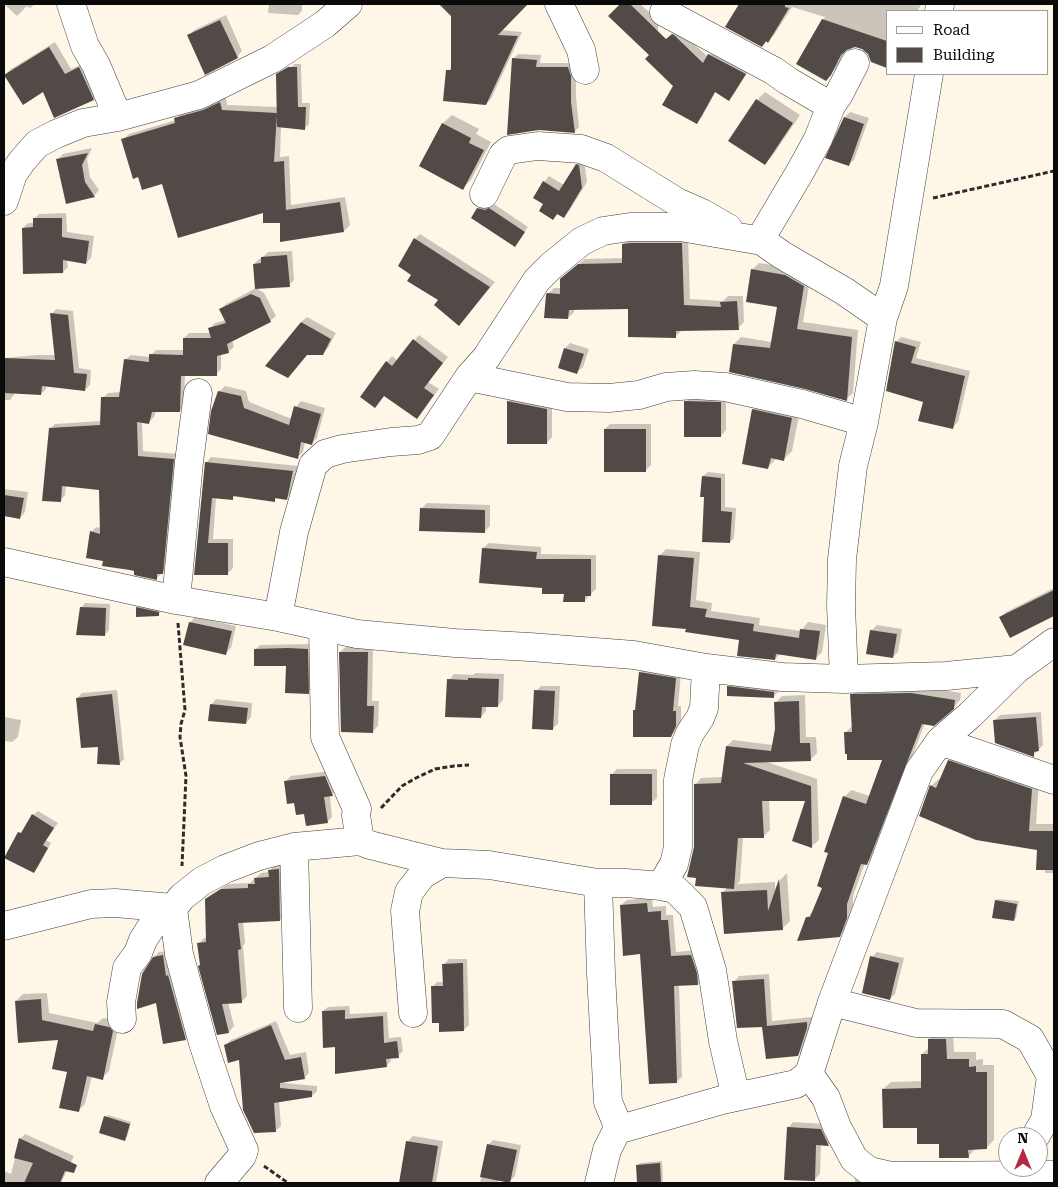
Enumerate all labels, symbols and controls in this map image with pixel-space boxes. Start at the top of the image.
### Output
legend [886,10,1048,75]
text: Road [933,21,970,39]
text: Building [933,46,994,64]
north arrow [998,1127,1048,1177]
text: N [1018,1130,1028,1146]

